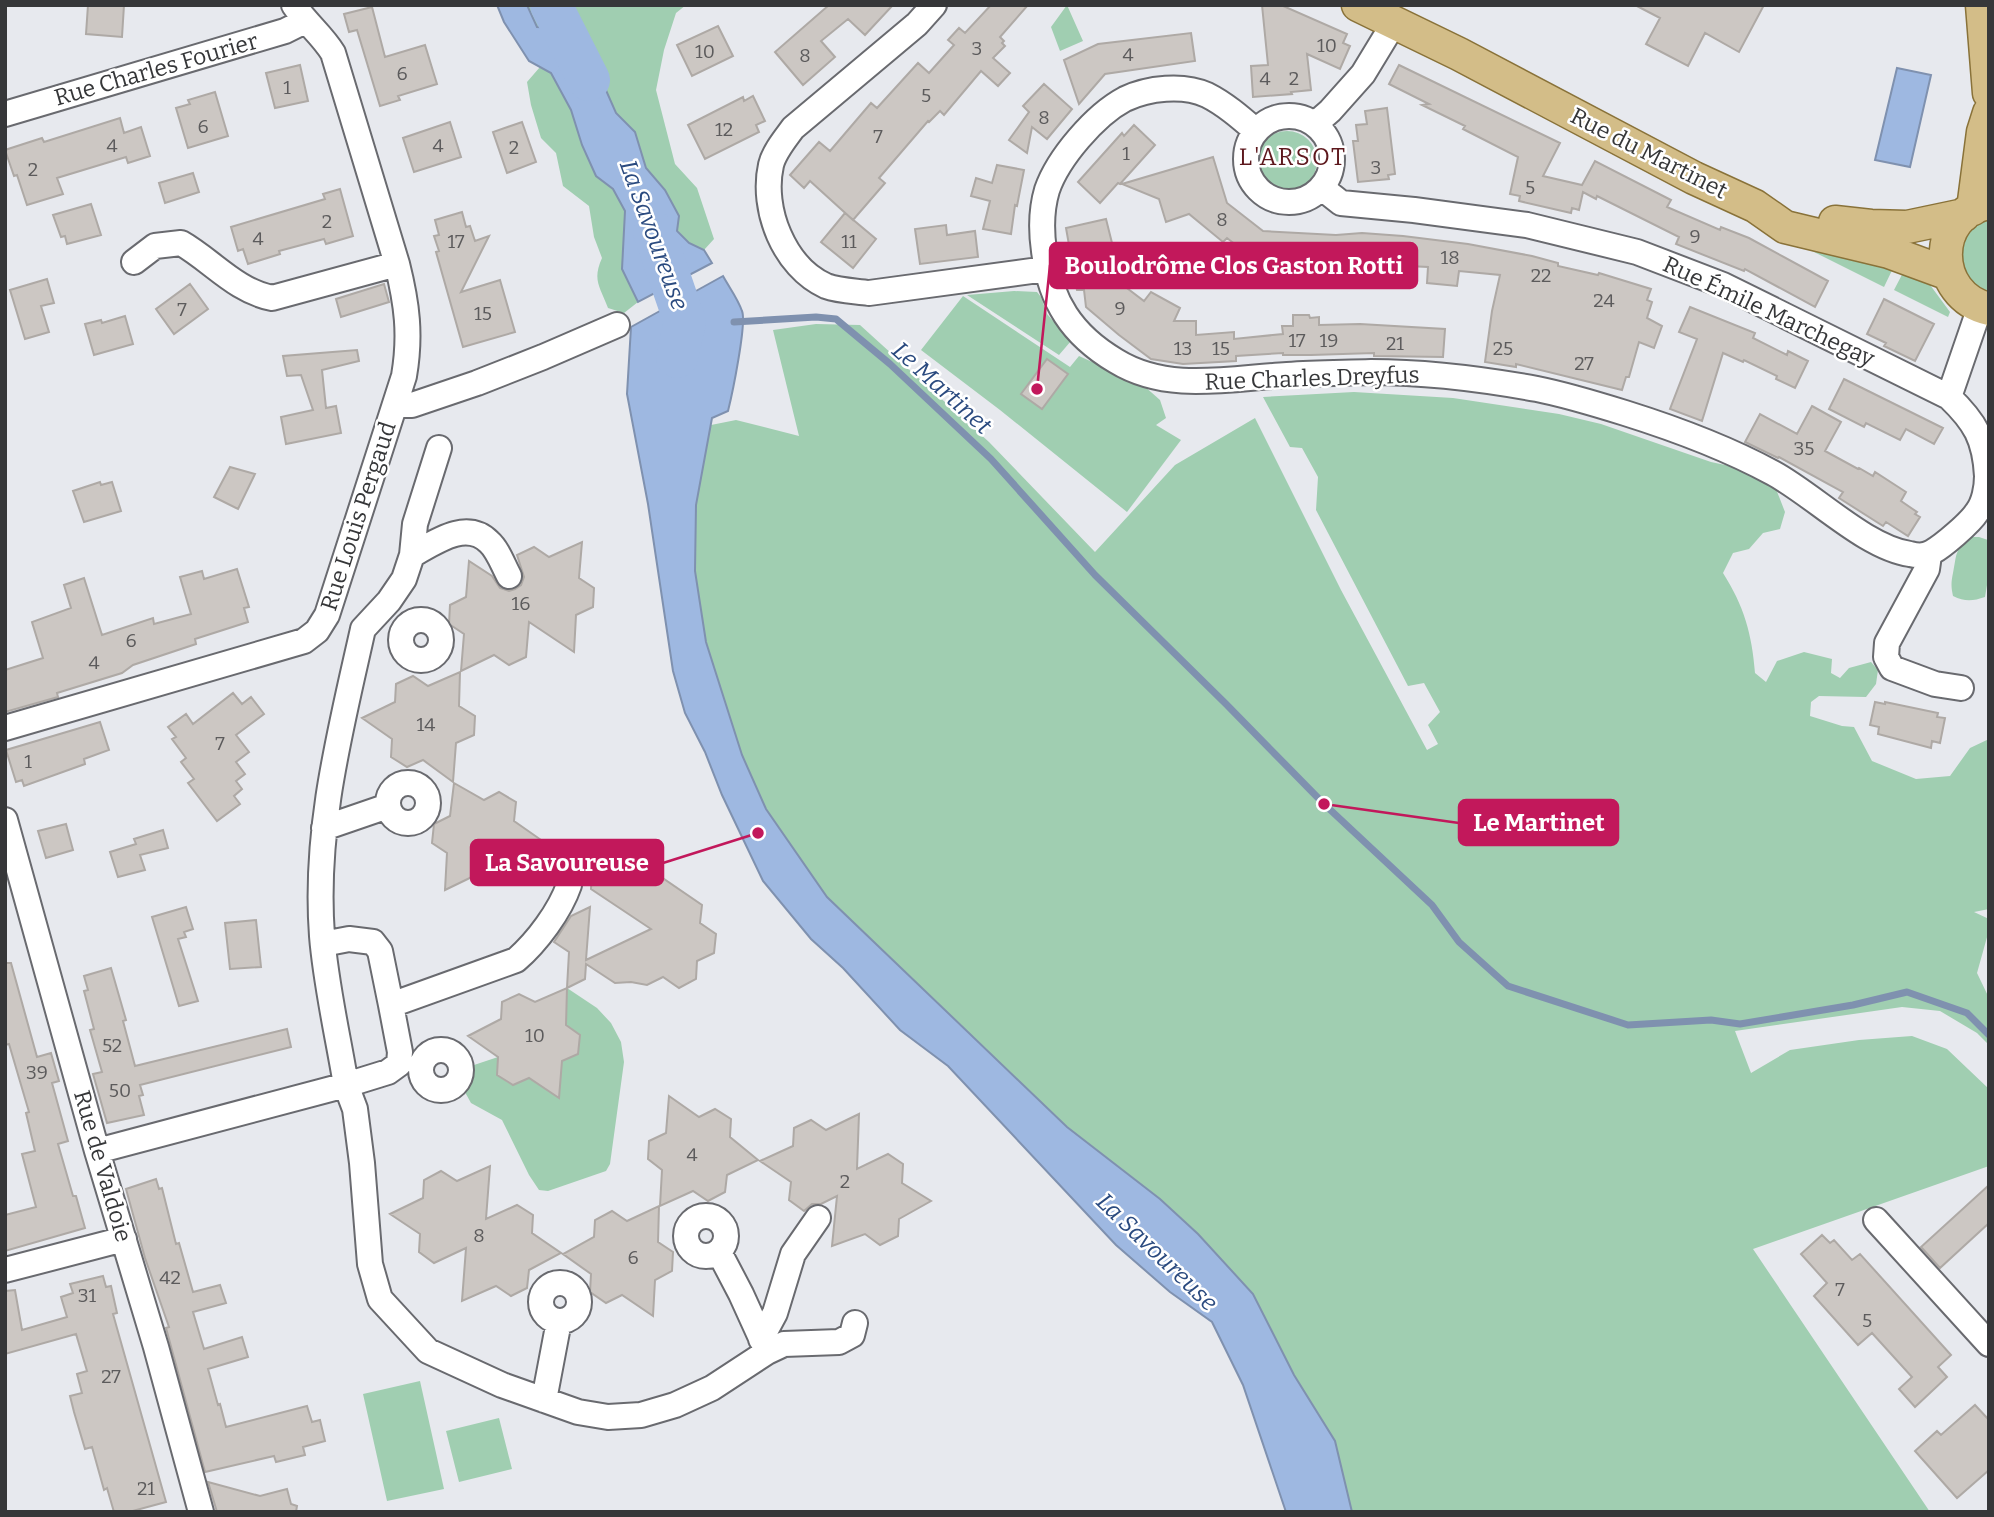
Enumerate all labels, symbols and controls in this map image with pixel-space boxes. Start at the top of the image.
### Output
street label: Rue Charles Fourier [51,27,261,111]
house number: 10 [1317,34,1337,57]
house number: 3 [972,37,982,60]
house number: 10 [695,40,715,63]
house number: 4 [1122,43,1134,66]
house number: 8 [799,44,811,67]
house number: 6 [396,62,408,85]
house number: 4 [1259,67,1271,90]
house number: 2 [1289,67,1299,90]
house number: 1 [283,76,291,99]
house number: 5 [921,84,931,107]
street label: Rue du Martinet [1566,101,1732,205]
house number: 8 [1038,106,1050,129]
house number: 6 [197,115,209,138]
house number: 12 [715,118,733,141]
house number: 7 [873,125,883,148]
house number: 4 [106,134,118,157]
house number: 4 [432,134,444,157]
house number: 2 [509,136,519,159]
house number: 1 [1122,142,1130,165]
district label: L'ARSOT [1239,143,1347,171]
water label: La Savoureuse [614,156,694,314]
house number: 3 [1371,156,1381,179]
house number: 2 [28,158,38,181]
house number: 5 [1525,176,1535,199]
house number: 8 [1216,208,1228,231]
house number: 2 [322,210,332,233]
house number: 9 [1689,225,1701,248]
house number: 4 [252,227,264,250]
house number: 17 [447,230,465,253]
house number: 11 [841,230,857,253]
callout: Boulodrôme Clos Gaston Rotti [1050,243,1417,288]
house number: 18 [1440,246,1460,269]
street label: Rue Émile Marchegay [1659,250,1880,373]
text: Boulodrôme Clos Gaston Rotti [1065,252,1404,280]
house number: 22 [1531,264,1551,287]
house number: 24 [1593,289,1615,312]
house number: 9 [1114,297,1126,320]
house number: 7 [177,298,187,321]
house number: 15 [474,302,492,325]
house number: 17 [1288,329,1306,352]
house number: 19 [1320,329,1338,352]
house number: 21 [1386,332,1404,355]
water label: Le Martinet [887,336,998,440]
house number: 13 [1174,337,1192,360]
house number: 15 [1212,337,1230,360]
house number: 25 [1493,337,1513,360]
house number: 27 [1574,352,1594,375]
street label: Rue Charles Dreyfus [1204,360,1420,396]
street label: Rue Louis Pergaud [314,418,402,614]
house number: 35 [1794,437,1814,460]
house number: 16 [512,592,530,615]
house number: 6 [125,629,137,652]
house number: 4 [88,651,100,674]
house number: 14 [417,713,435,736]
house number: 7 [215,732,225,755]
house number: 1 [24,750,32,773]
callout: Le Martinet [1459,800,1618,845]
text: Le Martinet [1473,809,1605,837]
callout: La Savoureuse [471,840,663,885]
text: La Savoureuse [485,849,649,877]
house number: 10 [525,1024,545,1047]
house number: 52 [102,1034,122,1057]
house number: 39 [26,1061,48,1084]
house number: 50 [109,1079,131,1102]
street label: Rue de Valdoie [68,1087,138,1245]
house number: 4 [686,1143,698,1166]
house number: 2 [840,1170,850,1193]
water label: La Savoureuse [1091,1187,1223,1317]
house number: 8 [473,1224,485,1247]
house number: 6 [627,1246,639,1269]
house number: 42 [159,1266,181,1289]
house number: 7 [1835,1278,1845,1301]
house number: 31 [78,1284,97,1307]
house number: 5 [1862,1309,1872,1332]
house number: 27 [101,1365,121,1388]
house number: 21 [137,1477,155,1500]

